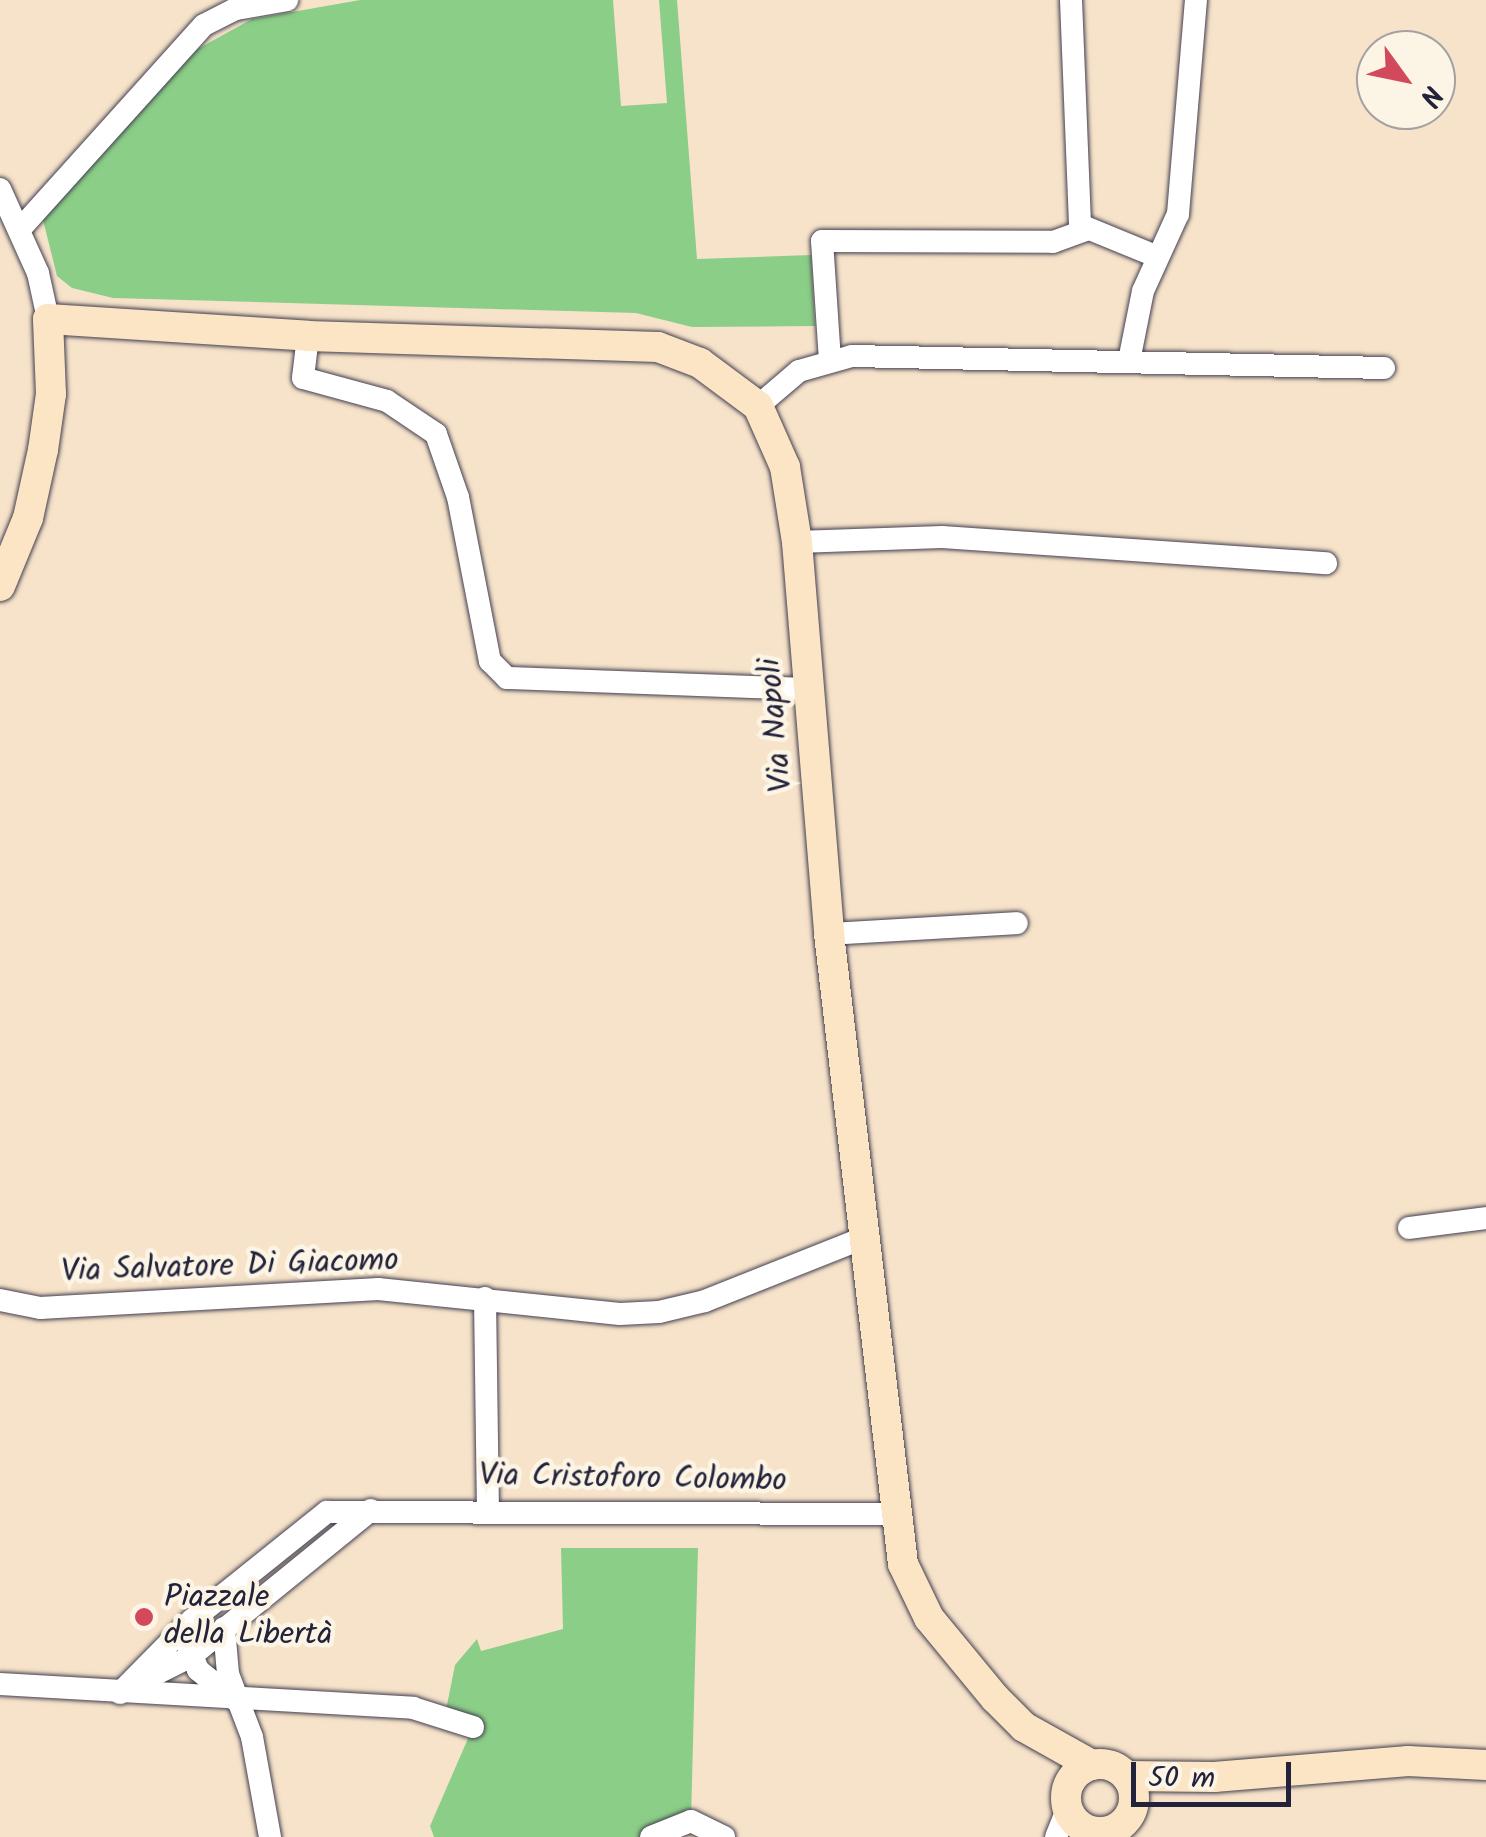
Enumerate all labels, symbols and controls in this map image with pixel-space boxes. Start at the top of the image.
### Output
north arrow [1356,30,1456,130]
text: N [1406,76,1454,115]
street label: Via Napoli [752,656,802,794]
street label: Via Salvatore Di Giacomo [61,1242,399,1292]
street label: Via Cristoforo Colombo [479,1457,787,1501]
place label: Piazzale della Libertà [164,1580,332,1655]
marker: Piazzale della Libertà [133,1606,155,1628]
scale bar [1136,1742,1296,1804]
text: 50 m [1148,1755,1215,1803]

